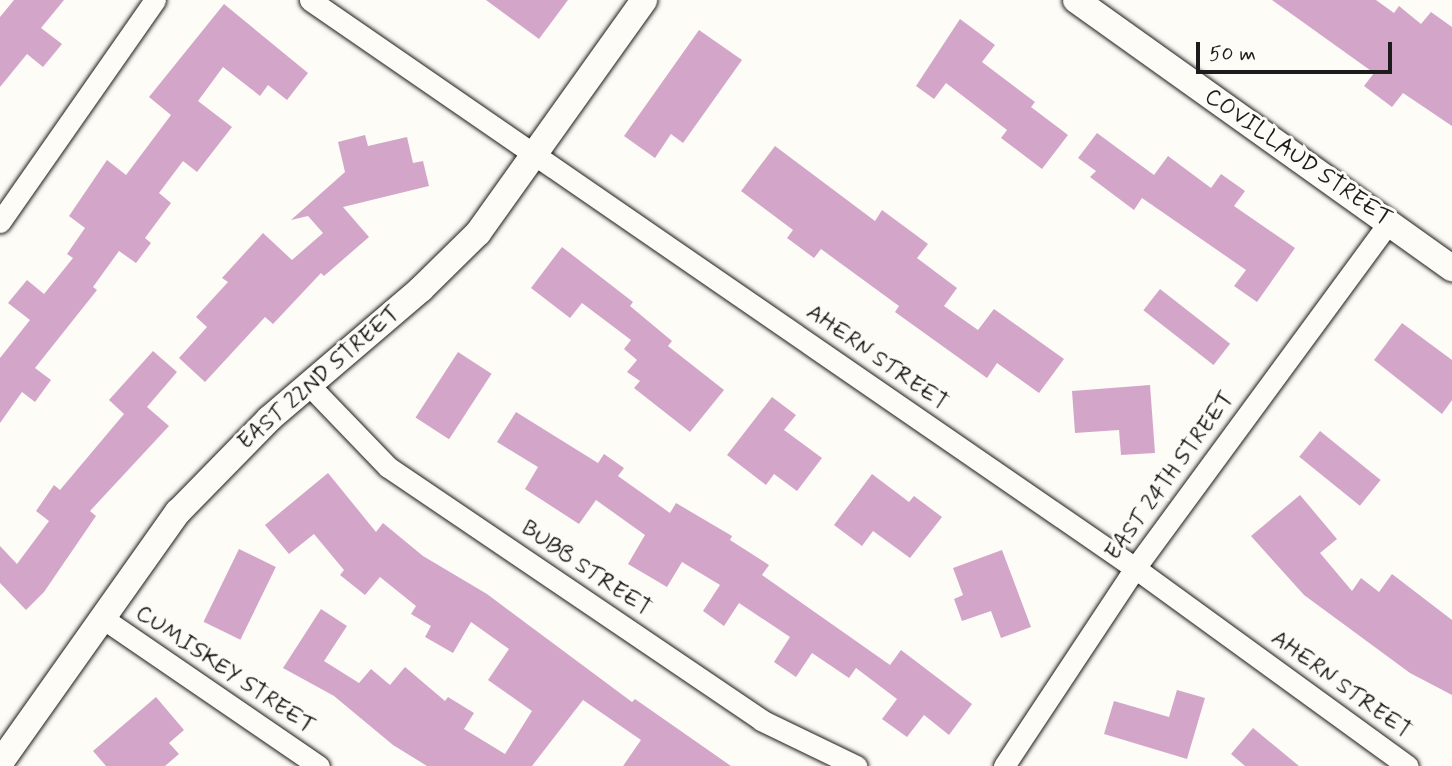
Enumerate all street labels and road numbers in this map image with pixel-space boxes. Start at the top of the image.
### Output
street label: COVILLAUD STREET [1198,82,1398,234]
street label: EAST 22ND STREET [231,299,407,457]
street label: AHERN STREET [801,299,953,417]
street label: EAST 24TH STREET [1099,385,1241,567]
street label: BUBB STREET [515,515,657,623]
street label: CUMISKEY STREET [129,599,321,741]
street label: AHERN STREET [1265,625,1417,745]

